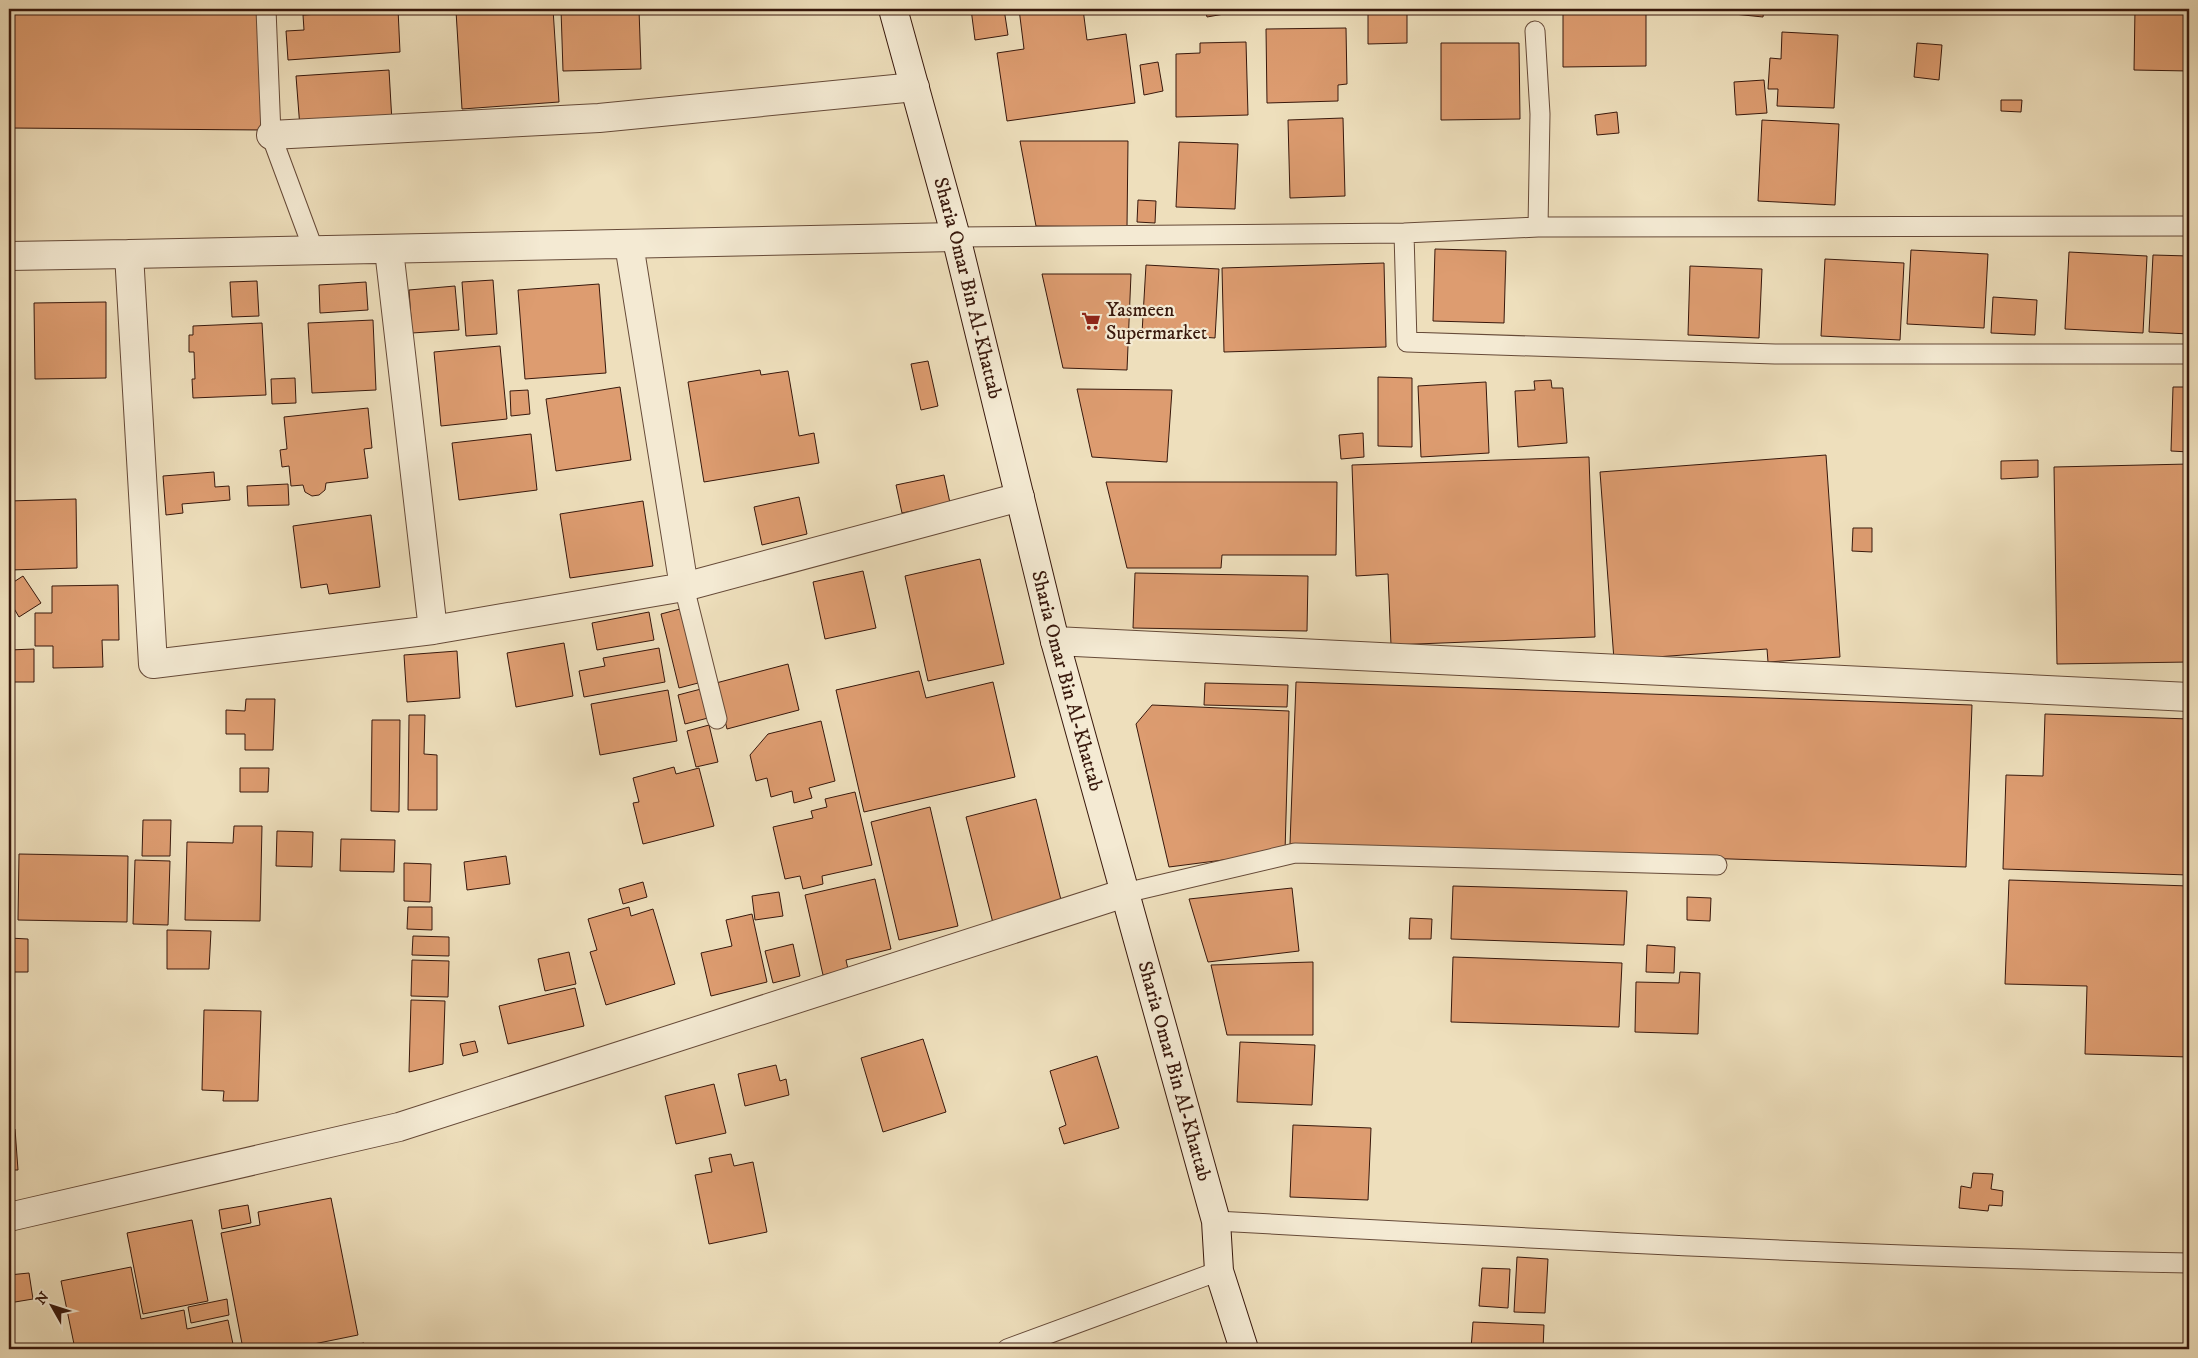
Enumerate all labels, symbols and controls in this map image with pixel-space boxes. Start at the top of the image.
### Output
street label: Sharia Omar Bin Al-Khattab [928,175,1008,401]
place label: Yasmeen Supermarket [1106,298,1207,346]
supermarket icon: Yasmeen Supermarket [1080,310,1102,332]
street label: Sharia Omar Bin Al-Khattab [1026,568,1109,794]
street label: Sharia Omar Bin Al-Khattab [1132,958,1217,1184]
north arrow [28,1280,78,1330]
text: N [32,1288,54,1309]

